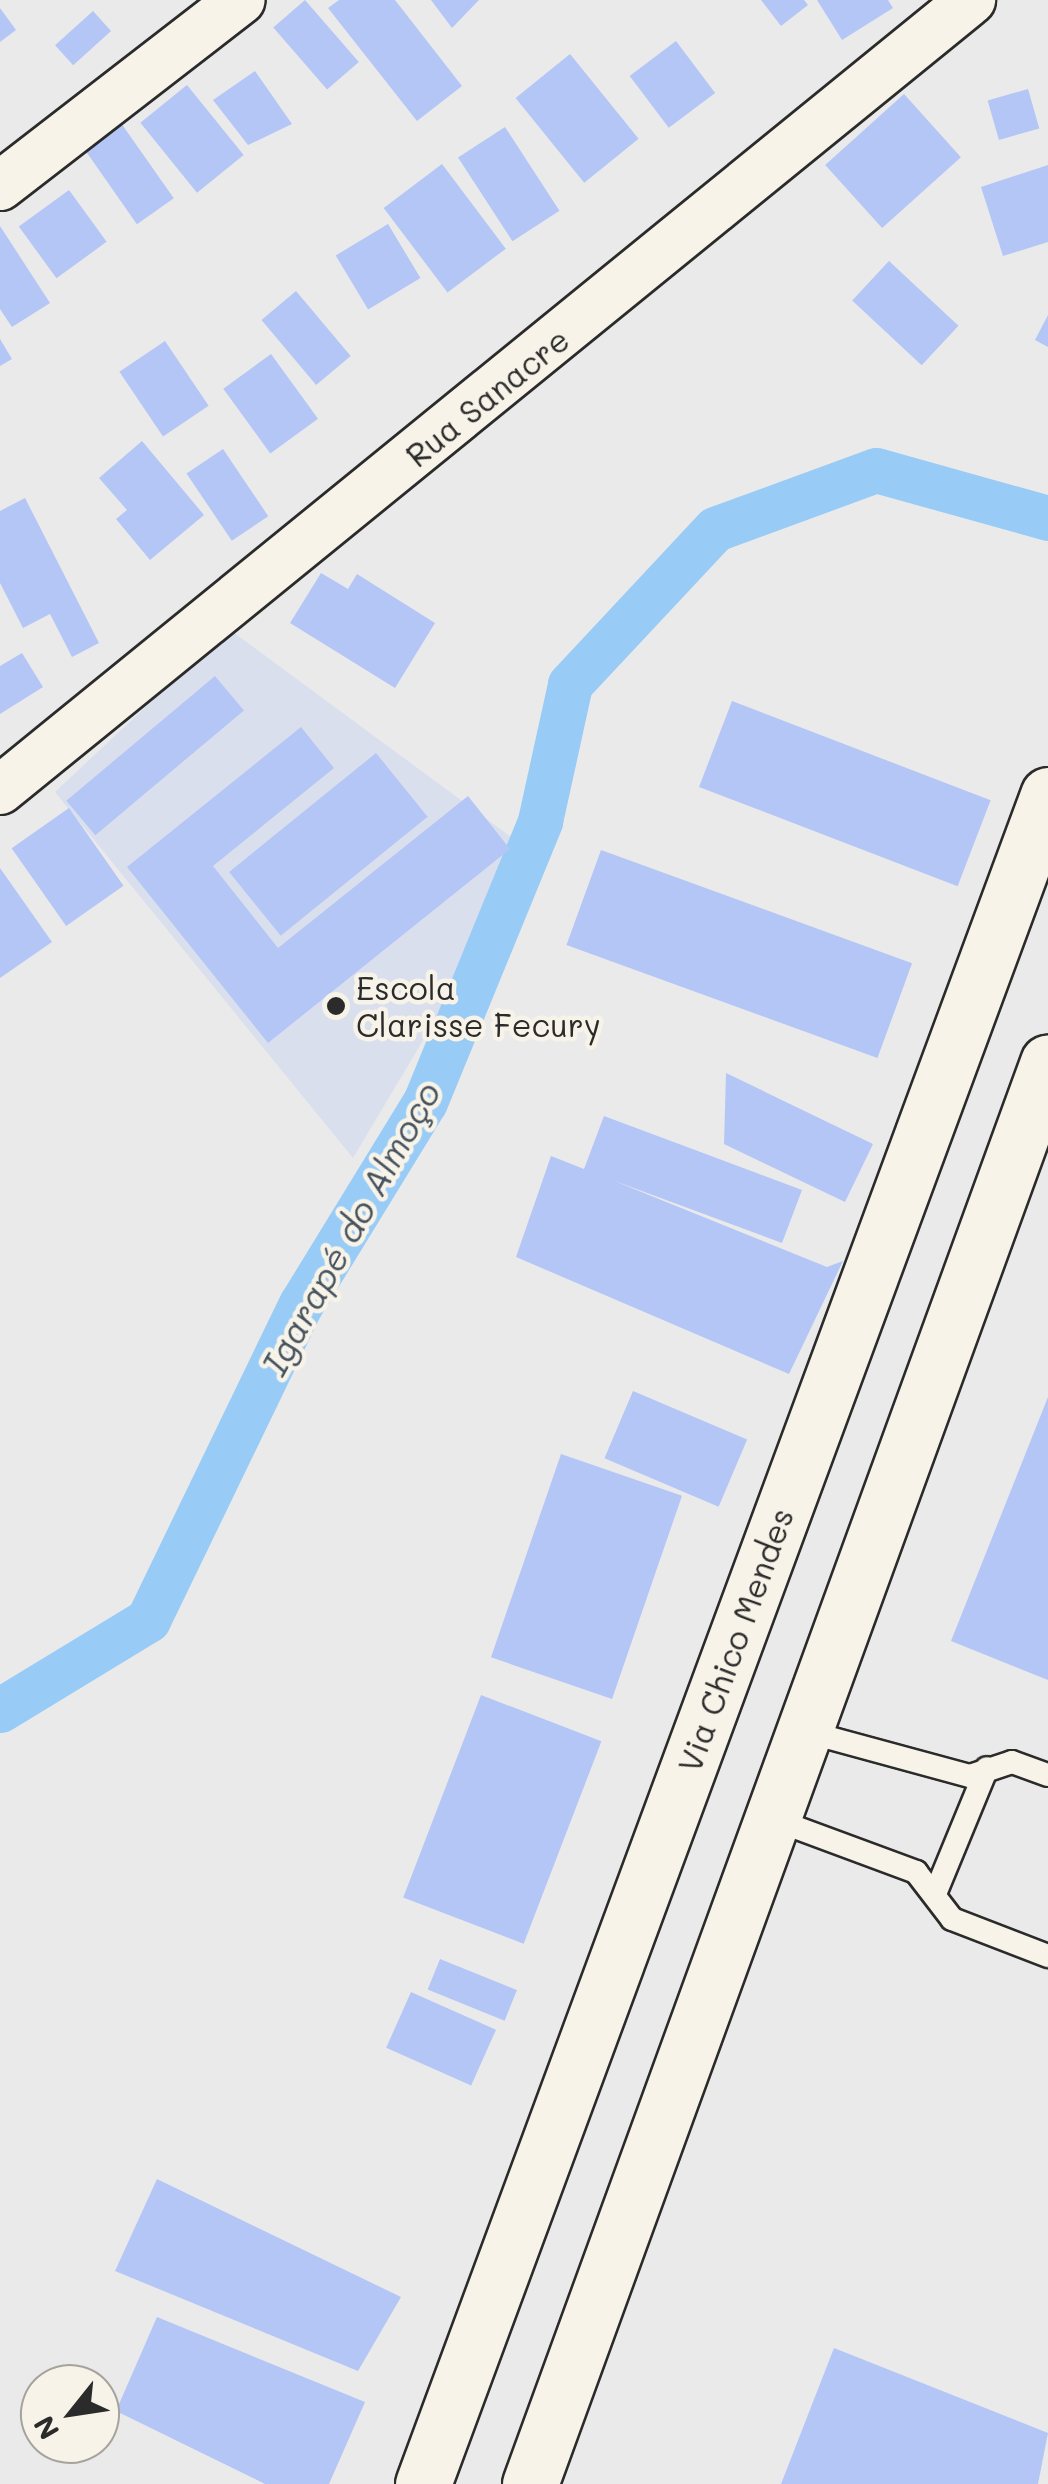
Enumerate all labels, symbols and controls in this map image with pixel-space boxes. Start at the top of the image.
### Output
street label: Rua Sanacre [398,320,576,474]
place label: Escola Clarisse Fecury [356,969,601,1044]
marker: Escola Clarisse Fecury [325,995,347,1017]
water label: Igarapé do Almoço [252,1074,448,1382]
street label: Via Chico Mendes [669,1503,801,1777]
north arrow [20,2364,120,2464]
text: N [25,2410,67,2446]

